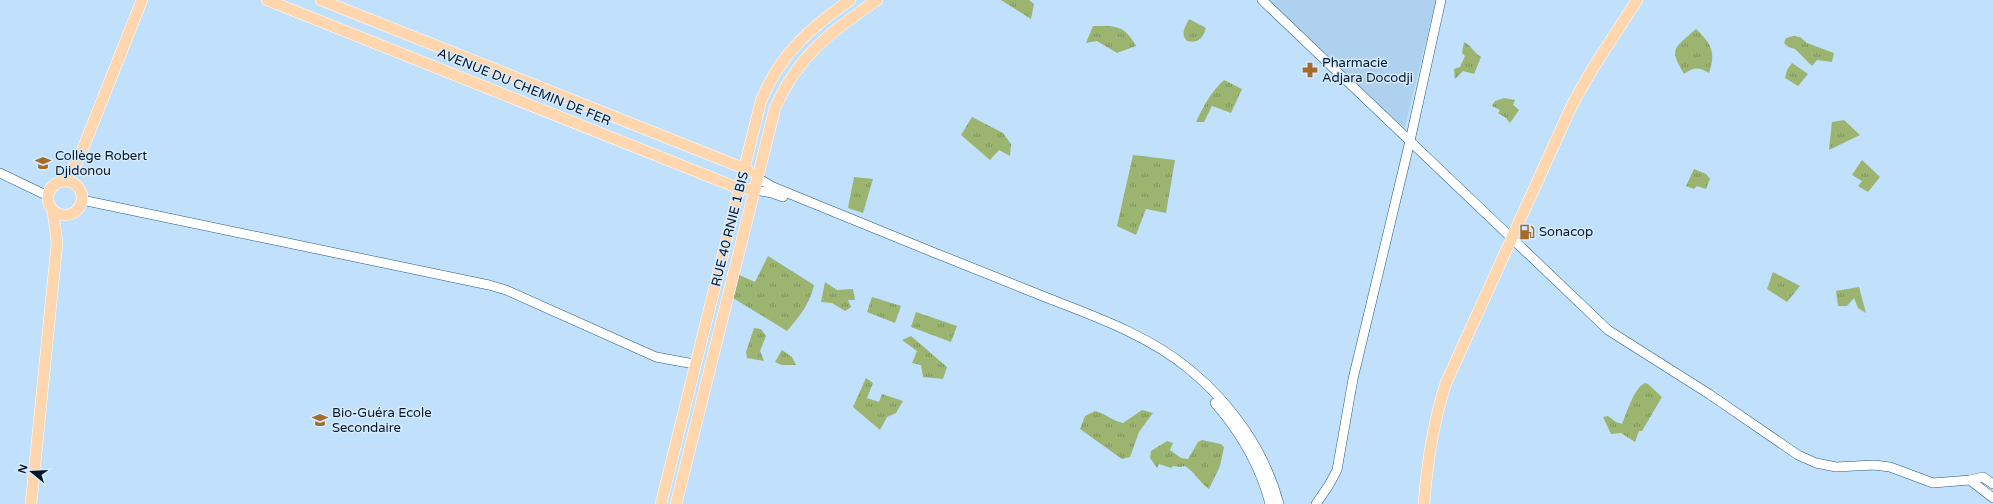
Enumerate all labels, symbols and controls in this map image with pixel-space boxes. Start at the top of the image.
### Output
street label: AVENUE DU CHEMIN DE FER [435,45,613,129]
place label: Pharmacie Adjara Docodji [1322,55,1413,86]
pharmacy icon: Pharmacie Adjara Docodji [1301,61,1319,79]
place label: Collège Robert Djidonou [55,148,147,179]
school or university icon: Collège Robert Djidonou [34,154,52,172]
street label: RUE 40 RNIE 1 BIS [708,170,752,288]
fuel station icon: Sonacop [1518,223,1536,241]
place label: Sonacop [1539,224,1593,240]
place label: Bio-Guéra Ecole Secondaire [332,405,432,436]
school or university icon: Bio-Guéra Ecole Secondaire [311,411,329,429]
north arrow [12,452,52,492]
text: N [15,463,31,475]

